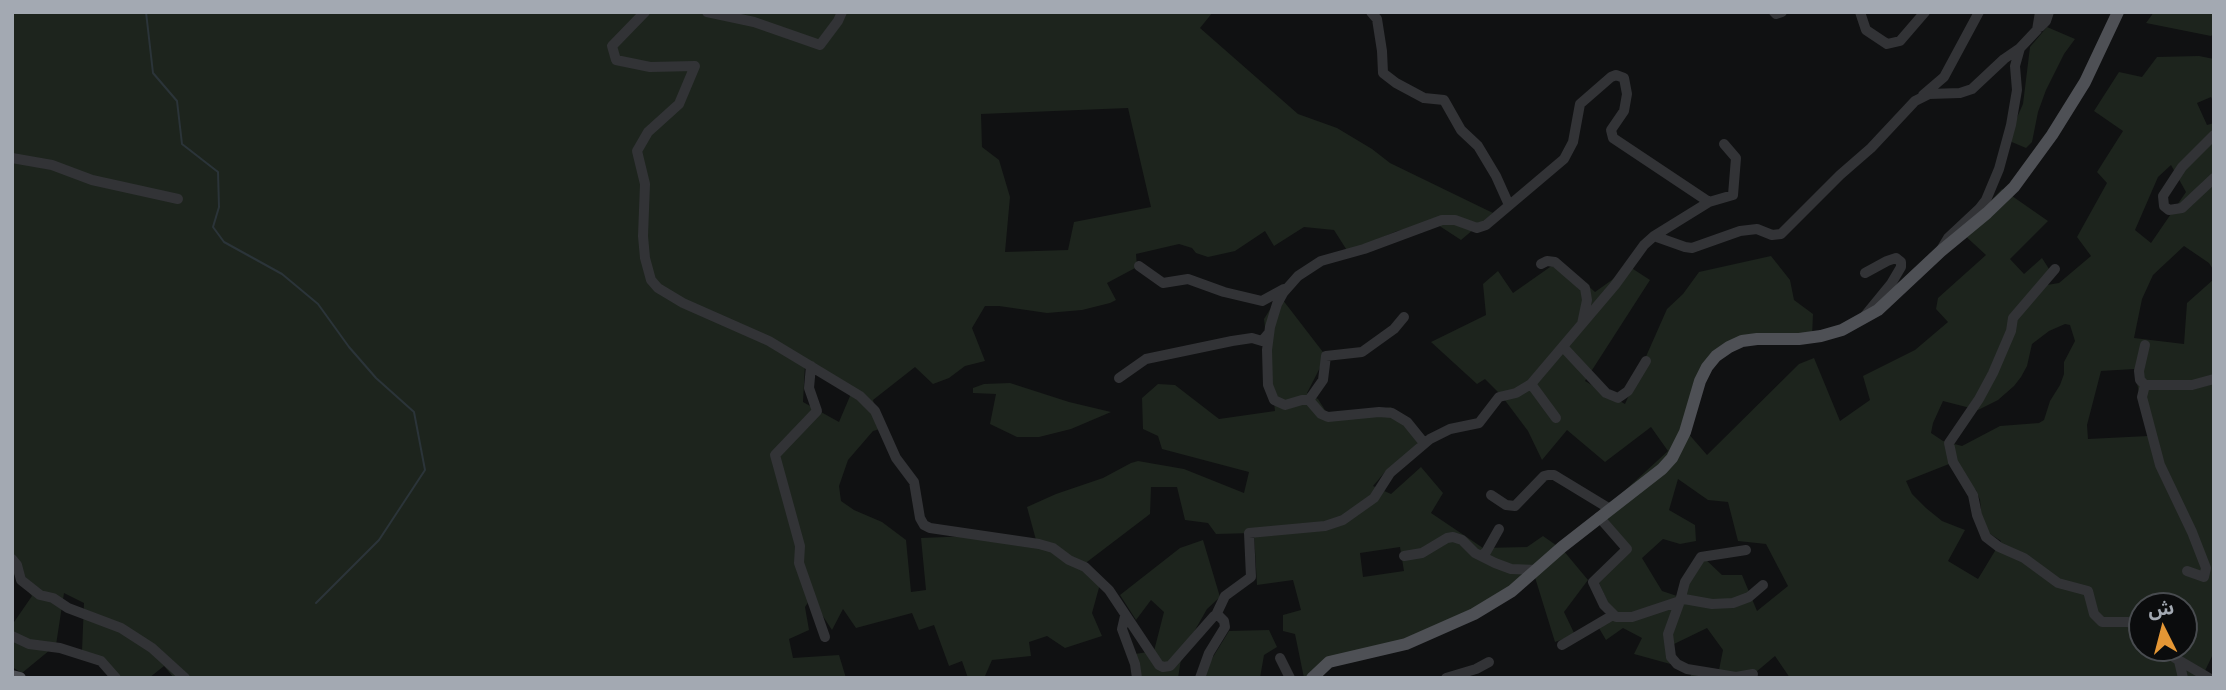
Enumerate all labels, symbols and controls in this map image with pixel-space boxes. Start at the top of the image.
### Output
north arrow [2128,592,2198,662]
text: ش [2147,594,2175,622]

